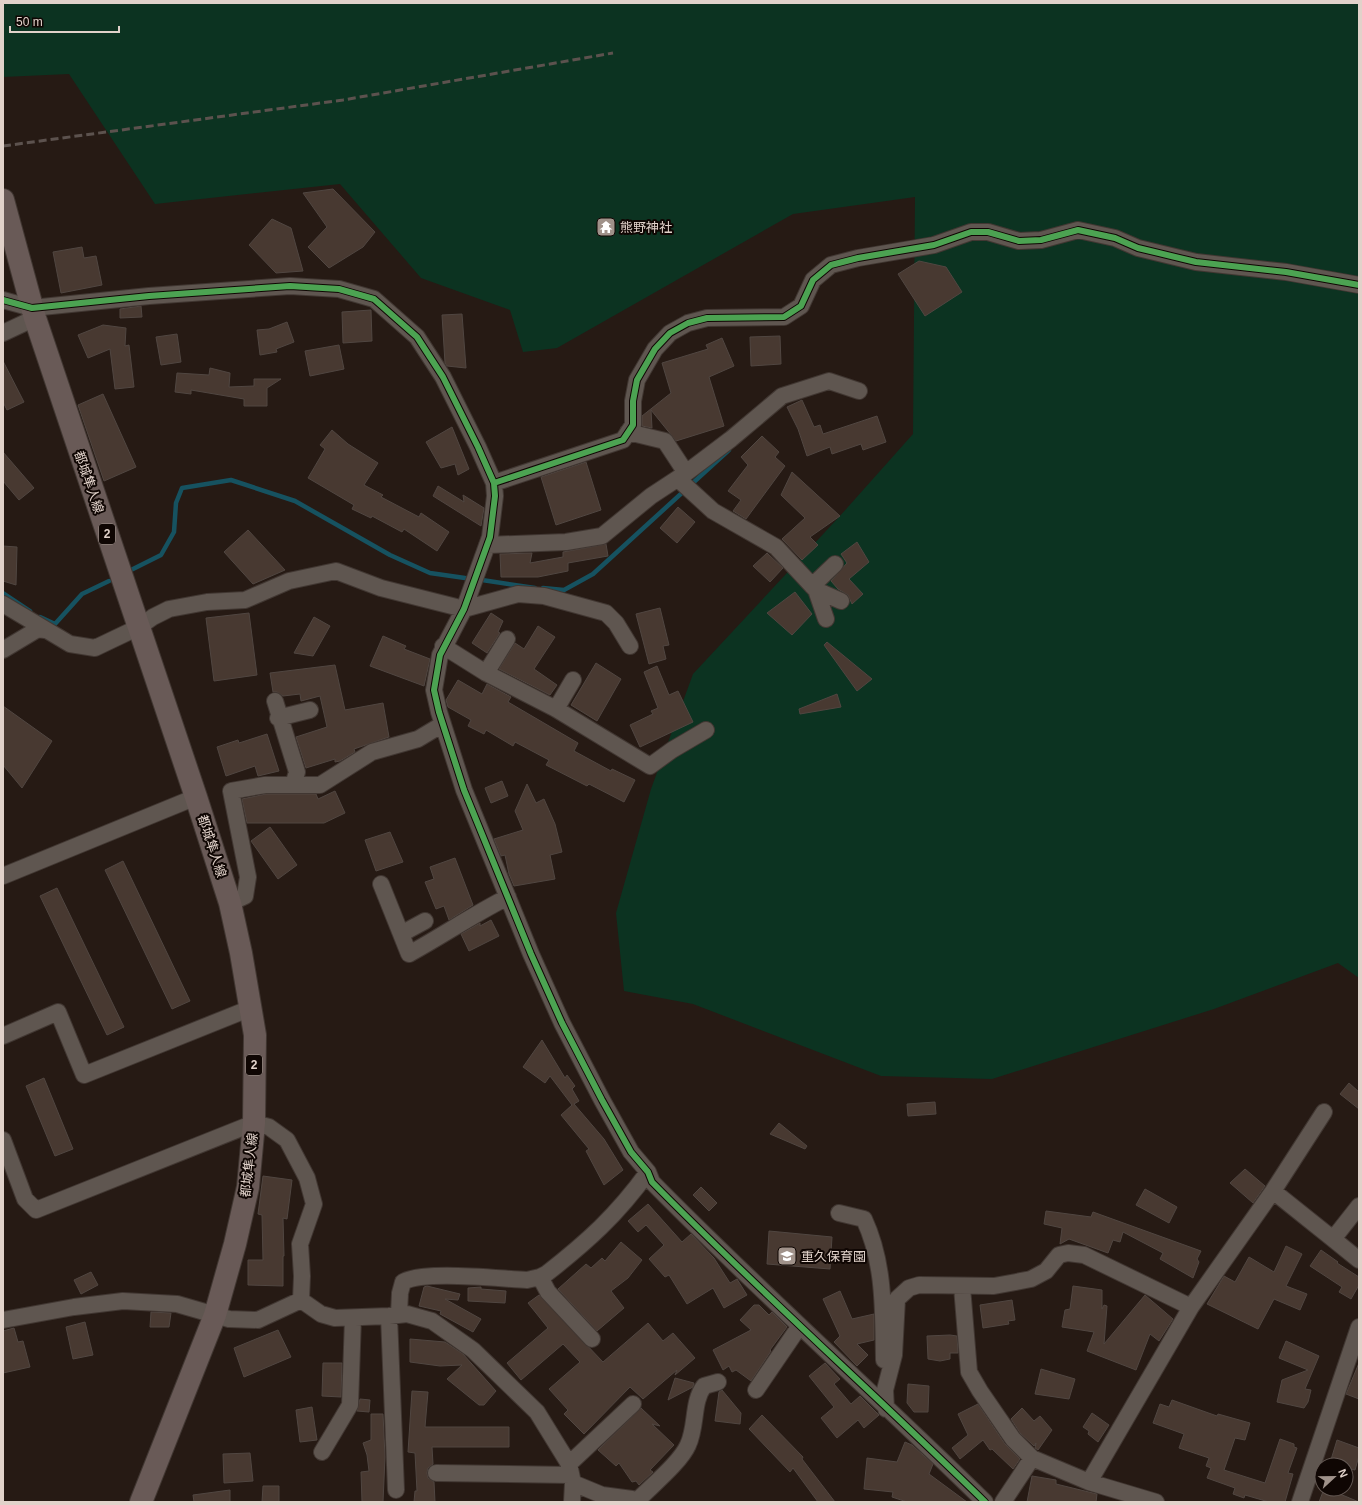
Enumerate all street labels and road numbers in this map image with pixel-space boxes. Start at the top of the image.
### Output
street label: 都城隼人線 [71,449,107,515]
road number: 2 [99,524,115,544]
street label: 都城隼人線 [195,813,229,879]
road number: 2 [246,1055,262,1075]
street label: 都城隼人線 [238,1132,260,1198]

